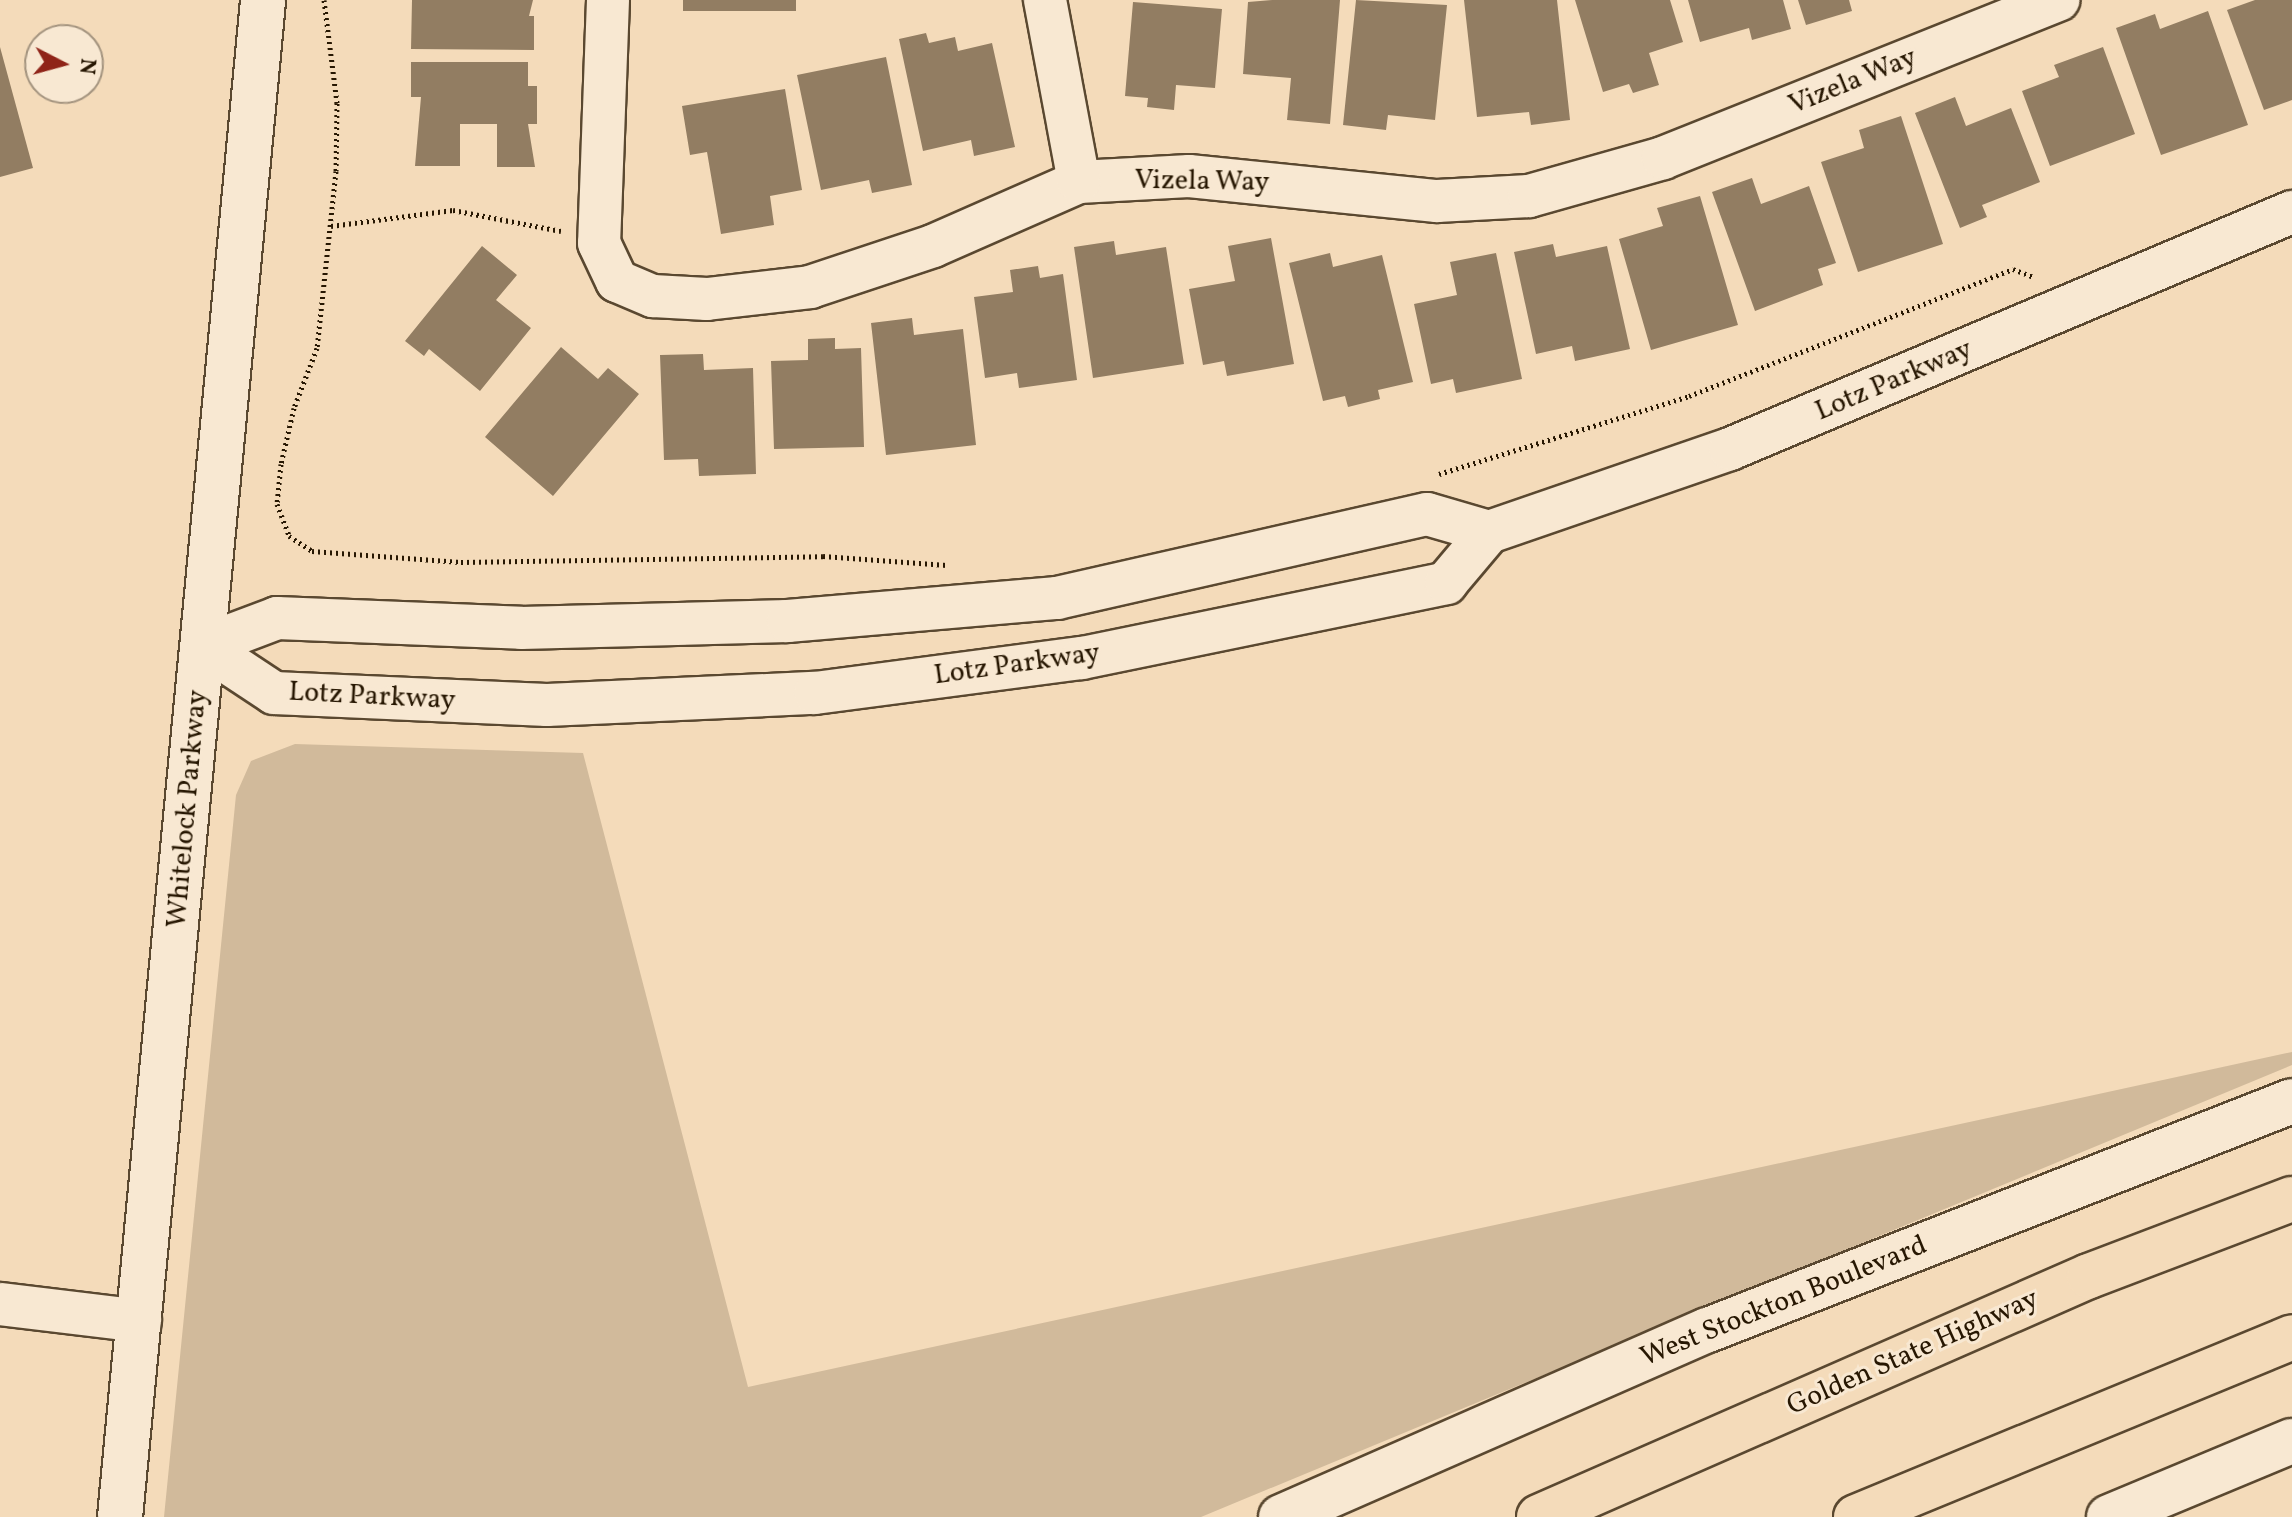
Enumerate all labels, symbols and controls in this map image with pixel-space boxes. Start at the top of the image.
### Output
north arrow [24,24,104,104]
street label: Vizela Way [1784,41,1922,123]
text: N [70,57,103,76]
street label: Vizela Way [1134,164,1270,200]
street label: Lotz Parkway [1810,333,1978,429]
street label: Lotz Parkway [932,637,1102,693]
street label: Lotz Parkway [288,676,456,718]
street label: Whitelock Parkway [161,689,215,929]
street label: West Stockton Boulevard [1636,1229,1932,1375]
street label: Golden State Highway [1782,1282,2044,1424]

